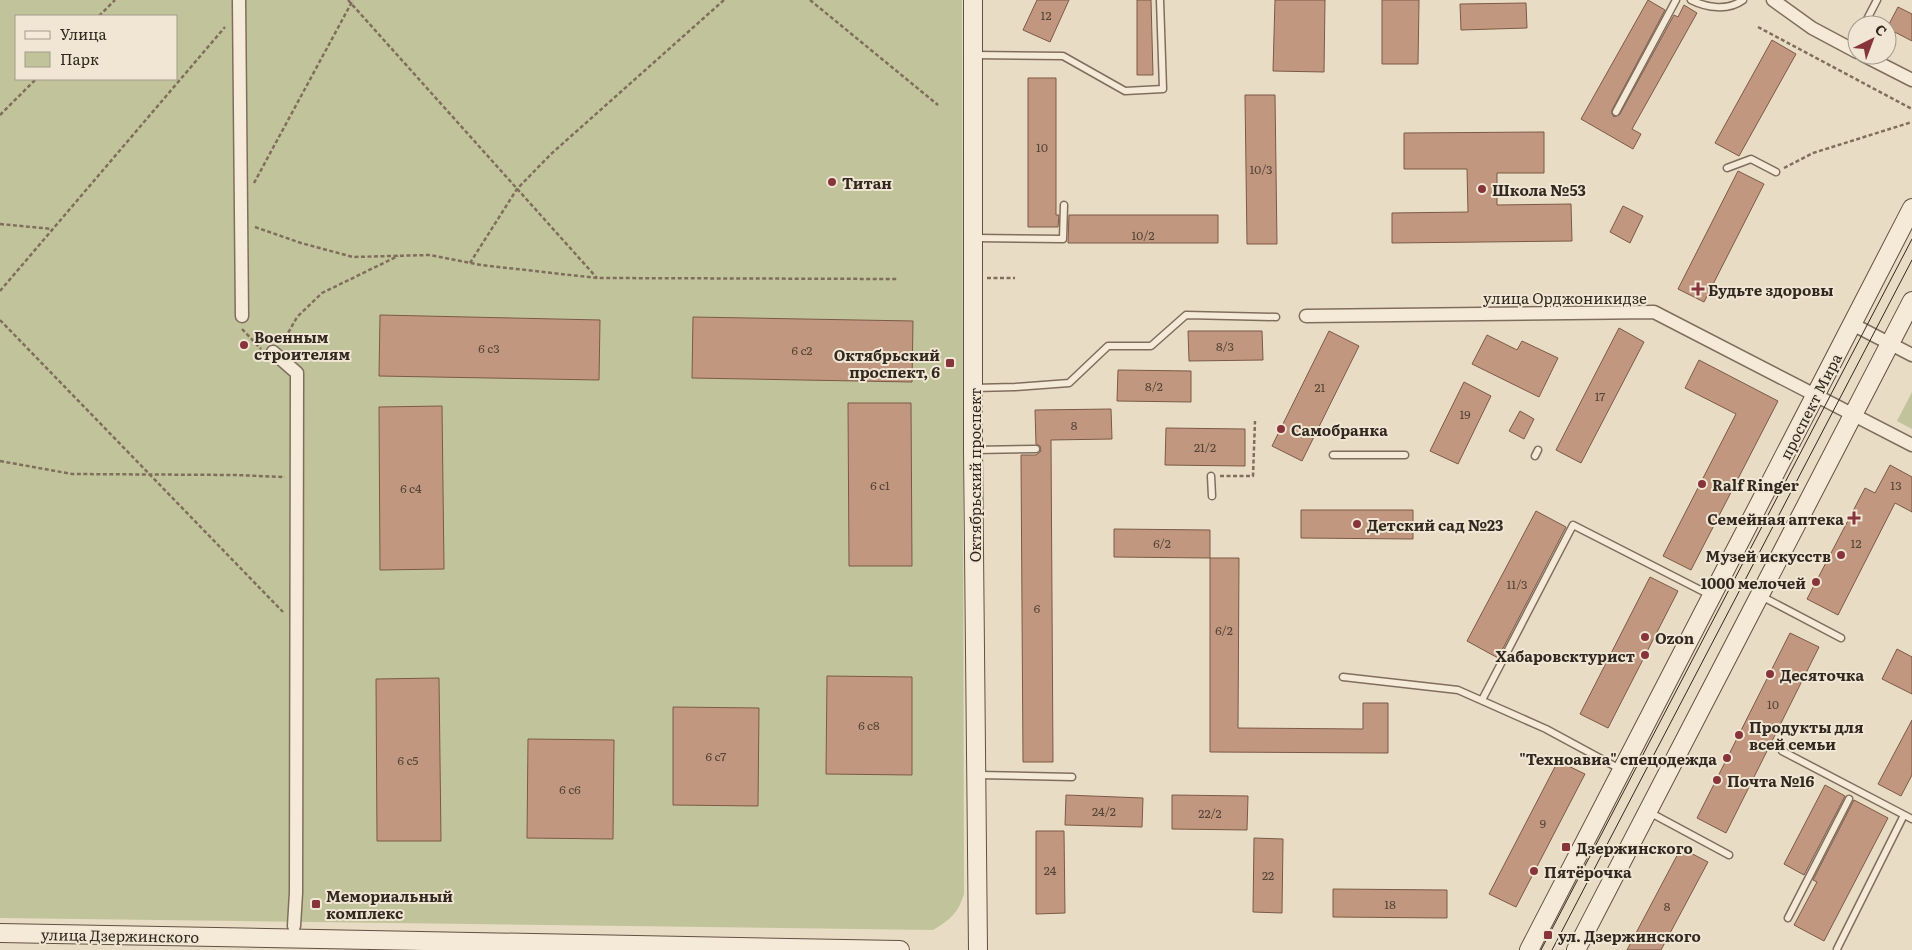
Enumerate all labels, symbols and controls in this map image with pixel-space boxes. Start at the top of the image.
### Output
house number: 12 [1041,6,1051,24]
legend [15,15,178,80]
north arrow [1847,15,1897,65]
text: С [1871,19,1892,40]
text: Улица [60,22,108,45]
text: Парк [60,47,99,70]
house number: 10 [1036,138,1048,156]
house number: 10/3 [1249,160,1273,178]
place label: Титан [842,171,892,194]
marker: Титан [826,176,838,188]
place label: Школа №53 [1492,178,1586,201]
marker: Школа №53 [1476,183,1488,195]
house number: 10/2 [1131,226,1155,244]
place label: Будьте здоровы [1708,278,1834,301]
marker: Будьте здоровы [1692,283,1704,295]
street label: улица Орджоникидзе [1483,286,1647,309]
place label: Военным строителям [254,325,350,365]
house number: 8/3 [1216,337,1234,355]
marker: Военным строителям [238,339,250,351]
house number: 6 с3 [478,339,500,357]
house number: 6 с2 [792,341,812,359]
place label: Октябрьский проспект, 6 [834,343,940,383]
street label: проспект Мира [1773,348,1847,463]
marker: Октябрьский проспект, 6 [944,357,956,369]
house number: 8/2 [1145,377,1163,395]
house number: 21 [1315,378,1326,396]
street label: Октябрьский проспект [963,387,986,562]
house number: 17 [1595,387,1605,405]
house number: 19 [1459,405,1471,423]
house number: 8 [1071,416,1078,434]
place label: Самобранка [1291,418,1388,441]
marker: Самобранка [1275,423,1287,435]
house number: 21/2 [1194,438,1216,456]
place label: Ralf Ringer [1712,473,1799,496]
house number: 6 с1 [870,476,890,494]
house number: 13 [1890,476,1902,494]
marker: Ralf Ringer [1696,478,1708,490]
house number: 6 с4 [400,479,422,497]
place label: Семейная аптека [1707,507,1844,530]
marker: Семейная аптека [1848,512,1860,524]
place label: Детский сад №23 [1367,513,1503,536]
marker: Детский сад №23 [1351,518,1363,530]
house number: 6/2 [1153,534,1171,552]
house number: 12 [1851,534,1861,552]
place label: Музей искусств [1706,544,1831,567]
marker: Музей искусств [1835,549,1847,561]
place label: 1000 мелочей [1701,571,1806,594]
house number: 11/3 [1506,575,1528,593]
marker: 1000 мелочей [1810,576,1822,588]
house number: 6 [1034,599,1041,617]
house number: 6/2 [1215,621,1233,639]
place label: Ozon [1655,626,1695,649]
marker: Ozon [1639,631,1651,643]
place label: Хабаровсктурист [1496,644,1635,667]
marker: Хабаровсктурист [1639,649,1651,661]
place label: Десяточка [1780,663,1865,686]
marker: Десяточка [1764,668,1776,680]
house number: 10 [1767,695,1779,713]
place label: Продукты для всей семьи [1749,715,1864,755]
house number: 6 с8 [858,716,880,734]
marker: Продукты для всей семьи [1733,729,1745,741]
house number: 6 с7 [706,747,726,765]
place label: "Техноавиа" спецодежда [1519,747,1717,770]
house number: 6 с5 [398,751,418,769]
marker: "Техноавиа" спецодежда [1721,752,1733,764]
place label: Почта №16 [1727,769,1814,792]
marker: Почта №16 [1711,774,1723,786]
house number: 6 с6 [559,780,581,798]
house number: 24/2 [1092,802,1116,820]
house number: 22/2 [1198,804,1222,822]
house number: 9 [1540,814,1546,832]
place label: Дзержинского [1576,836,1693,859]
marker: Дзержинского [1560,841,1572,853]
place label: Пятёрочка [1544,860,1632,883]
house number: 24 [1044,861,1057,879]
marker: Пятёрочка [1528,865,1540,877]
house number: 22 [1262,866,1274,884]
place label: Мемориальный комплекс [326,884,453,924]
house number: 18 [1384,895,1396,913]
house number: 8 [1664,897,1671,915]
marker: Мемориальный комплекс [310,898,322,910]
street label: улица Дзержинского [41,922,200,948]
place label: ул. Дзержинского [1558,924,1701,947]
marker: ул. Дзержинского [1542,929,1554,941]

